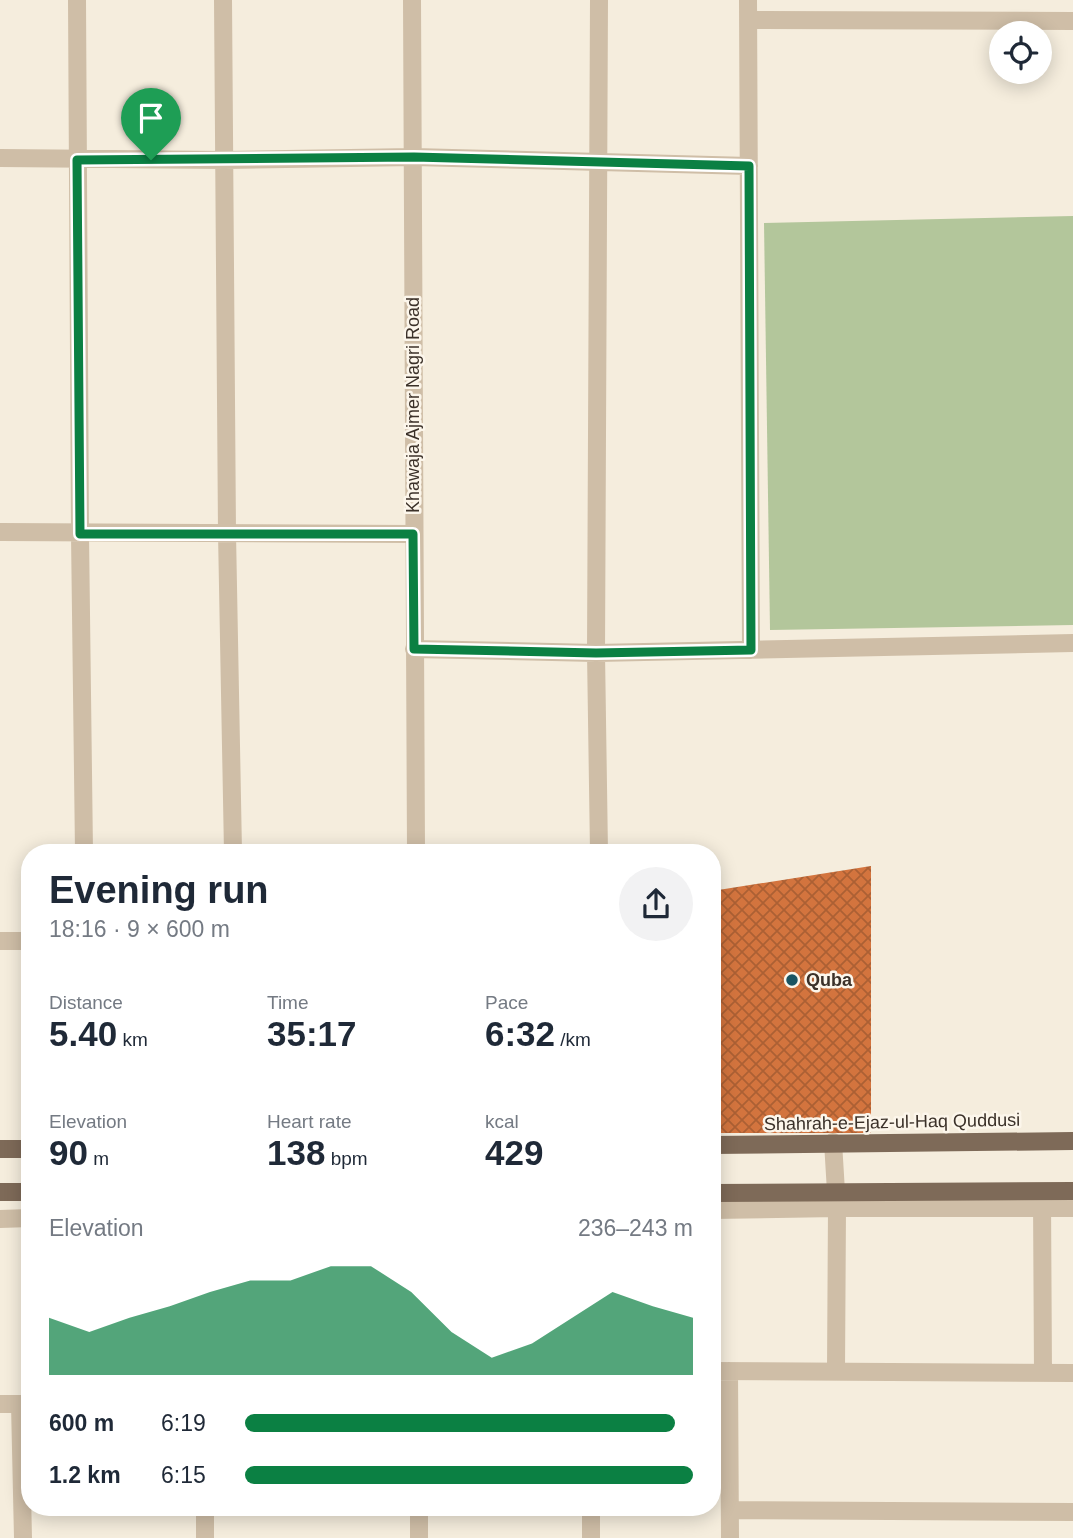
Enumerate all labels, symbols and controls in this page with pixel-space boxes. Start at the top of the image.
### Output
map controls [989,21,1052,84]
button: locate [989,21,1052,84]
pin [121,88,181,160]
icon: arrive [132,99,170,137]
street label: Khawaja Ajmer Nagri Road [403,297,423,513]
button: share [619,867,693,941]
text: Evening run [49,869,269,911]
text: 18:16 · 9 × 600 m [49,916,230,942]
place label: Quba [806,970,853,990]
marker: Quba [784,972,800,988]
text: Distance [49,992,123,1013]
text: Time [267,992,309,1013]
text: Pace [485,992,528,1013]
text: 5.40 [49,1014,117,1053]
text: 35:17 [267,1014,357,1053]
text: 6:32 [485,1014,555,1053]
text: km [117,1029,148,1050]
text: /km [555,1029,591,1050]
street label: Shahrah-e-Ejaz-ul-Haq Quddusi [764,1110,1020,1134]
text: Elevation [49,1111,127,1132]
text: Heart rate [267,1111,351,1132]
text: kcal [485,1111,519,1132]
text: 90 [49,1133,88,1172]
text: 138 [267,1133,325,1172]
text: 429 [485,1133,543,1172]
text: m [88,1148,109,1169]
text: bpm [325,1148,368,1169]
text: Elevation [49,1215,144,1241]
text: 236–243 m [578,1215,693,1241]
text: 600 m [49,1410,114,1436]
text: 6:19 [161,1410,206,1436]
text: 1.2 km [49,1462,121,1488]
text: 6:15 [161,1462,206,1488]

